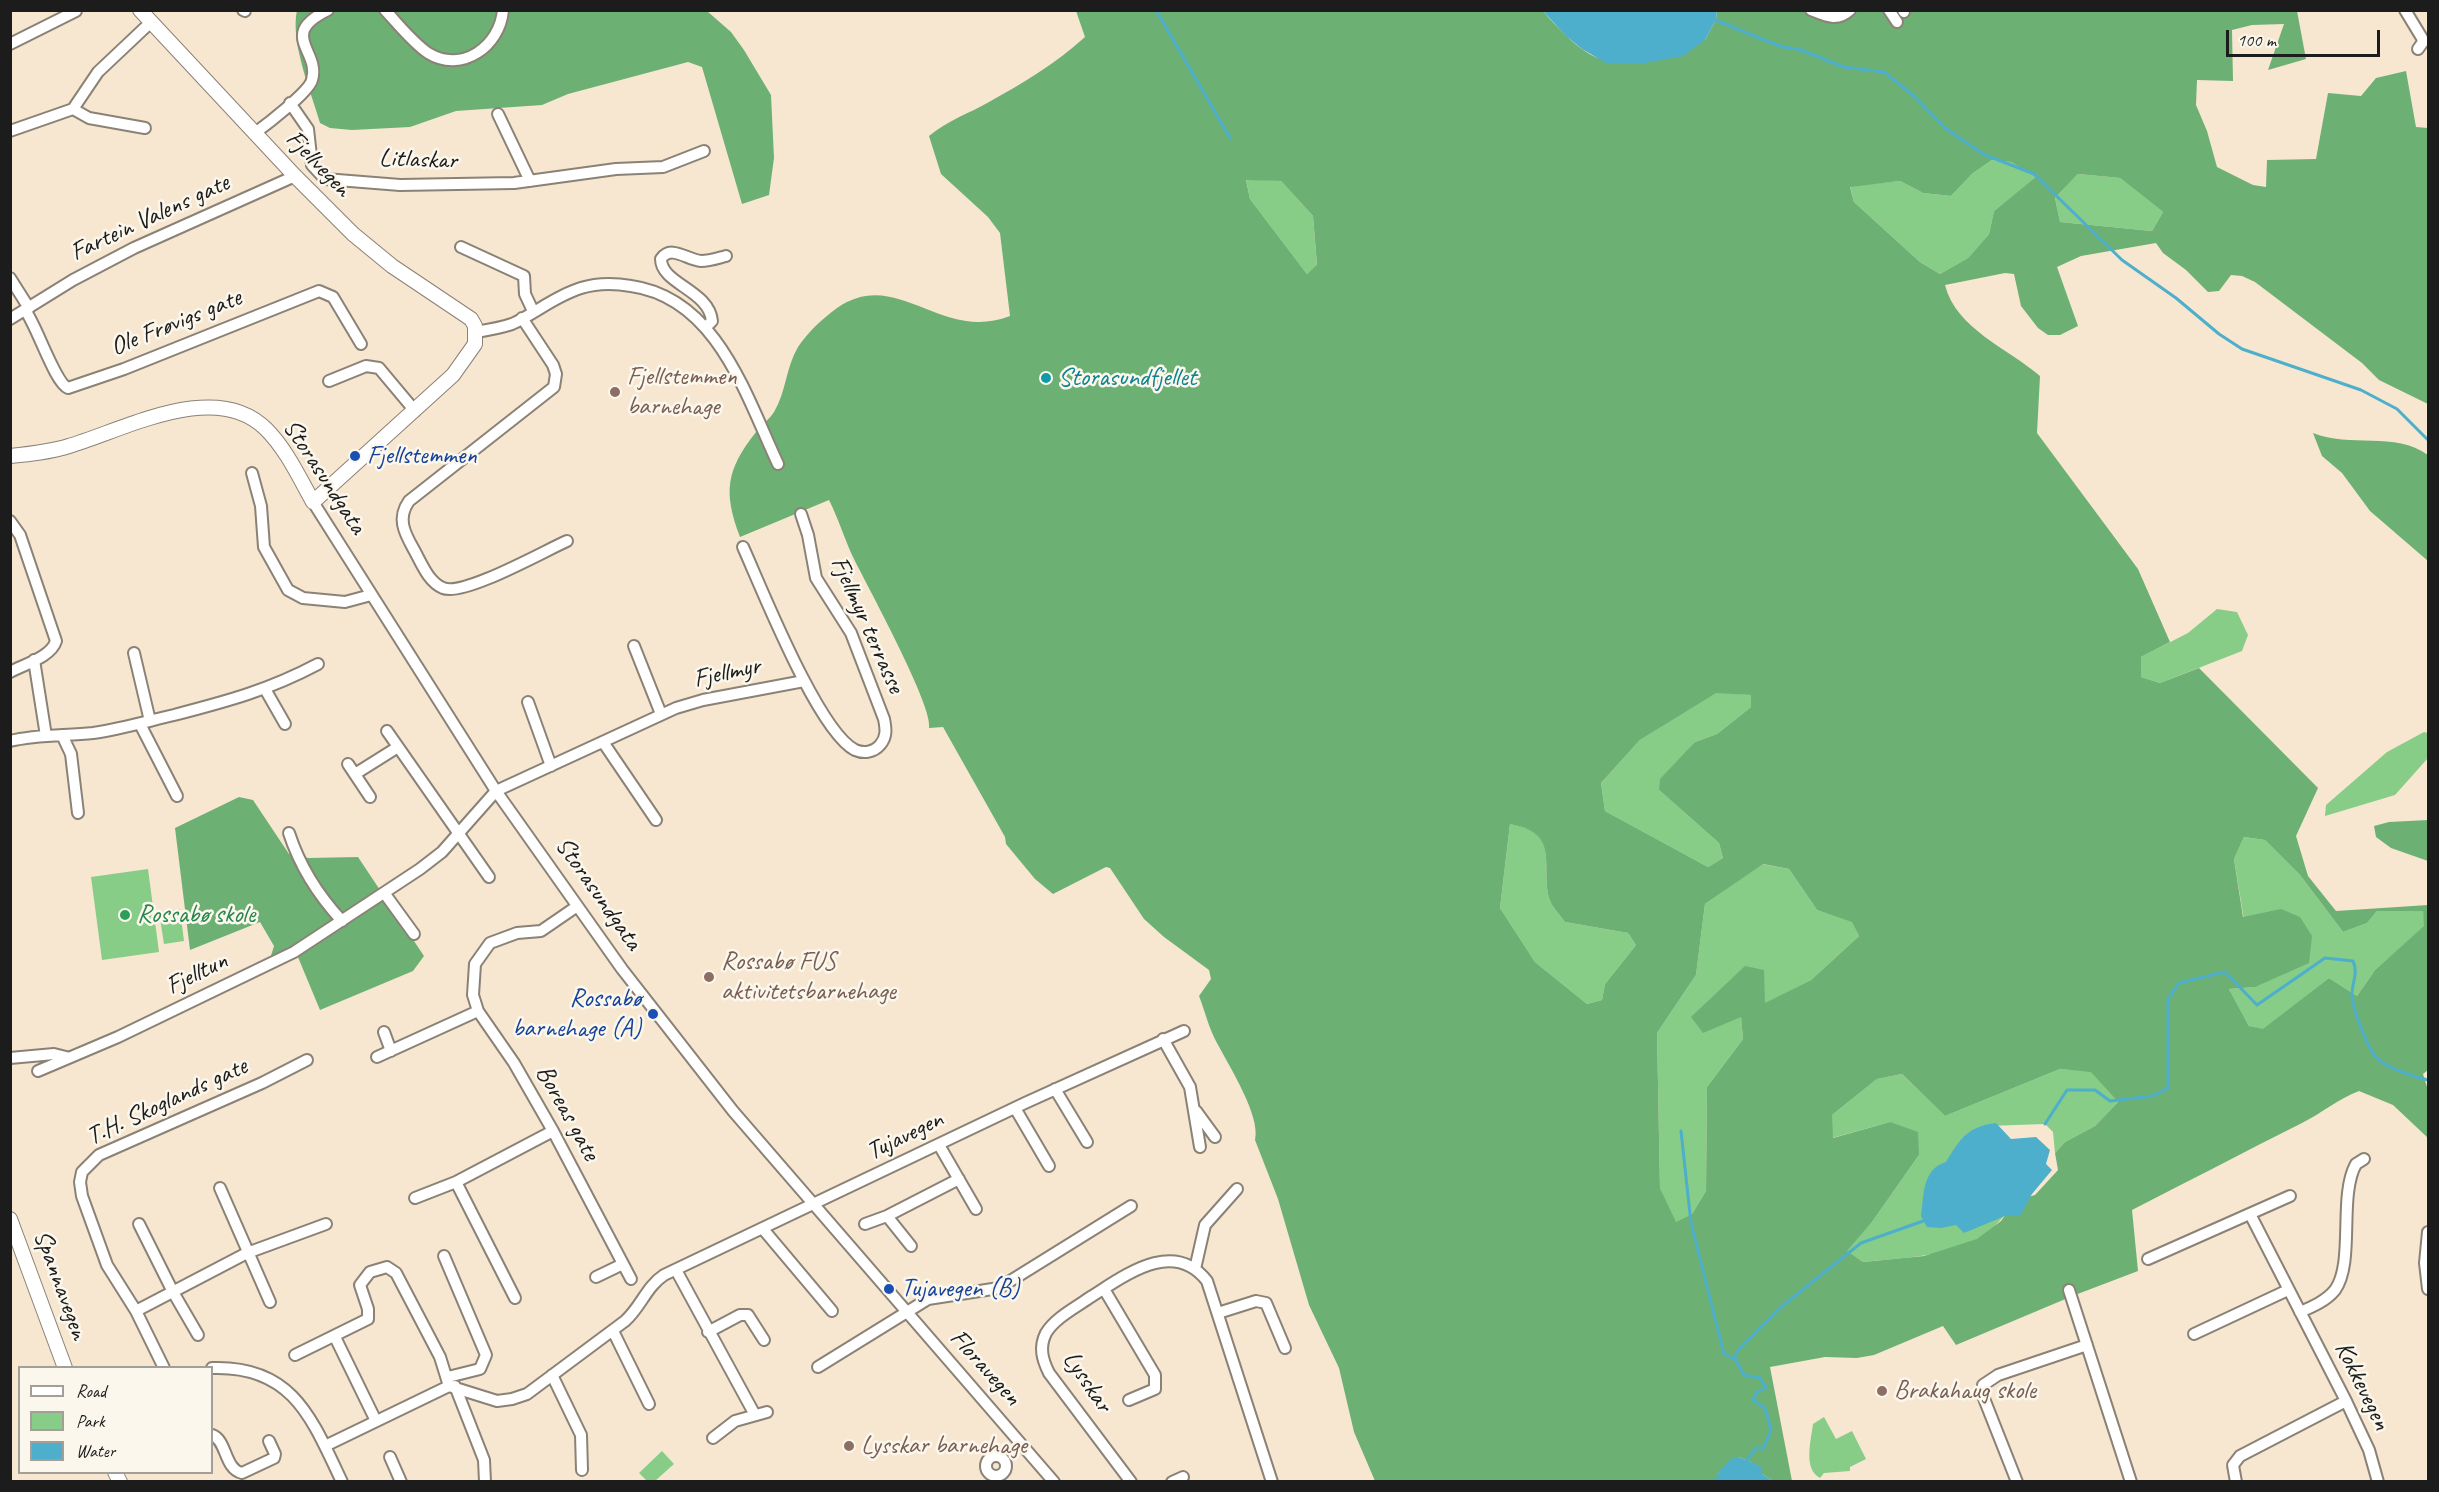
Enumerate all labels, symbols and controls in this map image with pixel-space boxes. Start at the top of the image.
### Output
scale bar [2229,18,2384,56]
text: 100 m [2237,29,2276,51]
street label: Fjellvegen [279,124,357,204]
street label: Litlaskar [378,143,458,177]
street label: Fartein Valens gate [66,168,234,268]
street label: Ole Frøvigs gate [106,283,246,363]
place label: Fjellstemmen barnehage [627,361,737,422]
place label: Storasundfjellet [1058,362,1196,394]
marker: Storasundfjellet [1039,371,1053,385]
marker: Fjellstemmen barnehage [608,385,622,399]
street label: Storasundgata [275,414,373,540]
place label: Fjellstemmen [367,440,477,472]
marker: Fjellstemmen [348,449,362,463]
street label: Fjellmyr terrasse [823,552,911,698]
street label: Fjellmyr [691,651,763,695]
street label: Storasundgata [548,831,648,957]
place label: Rossabø skole [137,899,255,931]
marker: Rossabø skole [118,908,132,922]
street label: Fjelltun [161,946,233,1002]
place label: Rossabø FUS aktivitetsbarnehage [721,946,896,1008]
marker: Rossabø FUS aktivitetsbarnehage [702,970,716,984]
place label: Rossabø barnehage (A) [512,983,641,1044]
marker: Rossabø barnehage (A) [646,1007,660,1021]
street label: T.H. Skoglands gate [82,1051,252,1153]
street label: Boreas gate [528,1060,606,1166]
street label: Tujavegen [862,1104,948,1168]
street label: Spannavegen [26,1226,94,1344]
place label: Tujavegen (B) [901,1273,1019,1305]
marker: Tujavegen (B) [882,1282,896,1296]
street label: Floravegen [943,1323,1027,1413]
street label: Kokkevegen [2327,1337,2397,1435]
street label: Lysskar [1055,1345,1119,1419]
legend [18,1366,213,1474]
place label: Brakahaug skole [1894,1375,2036,1407]
text: Road [76,1380,106,1402]
marker: Brakahaug skole [1875,1384,1889,1398]
text: Park [76,1410,105,1432]
place label: Lysskar barnehage [861,1430,1027,1462]
marker: Lysskar barnehage [842,1439,856,1453]
text: Water [76,1440,115,1462]

